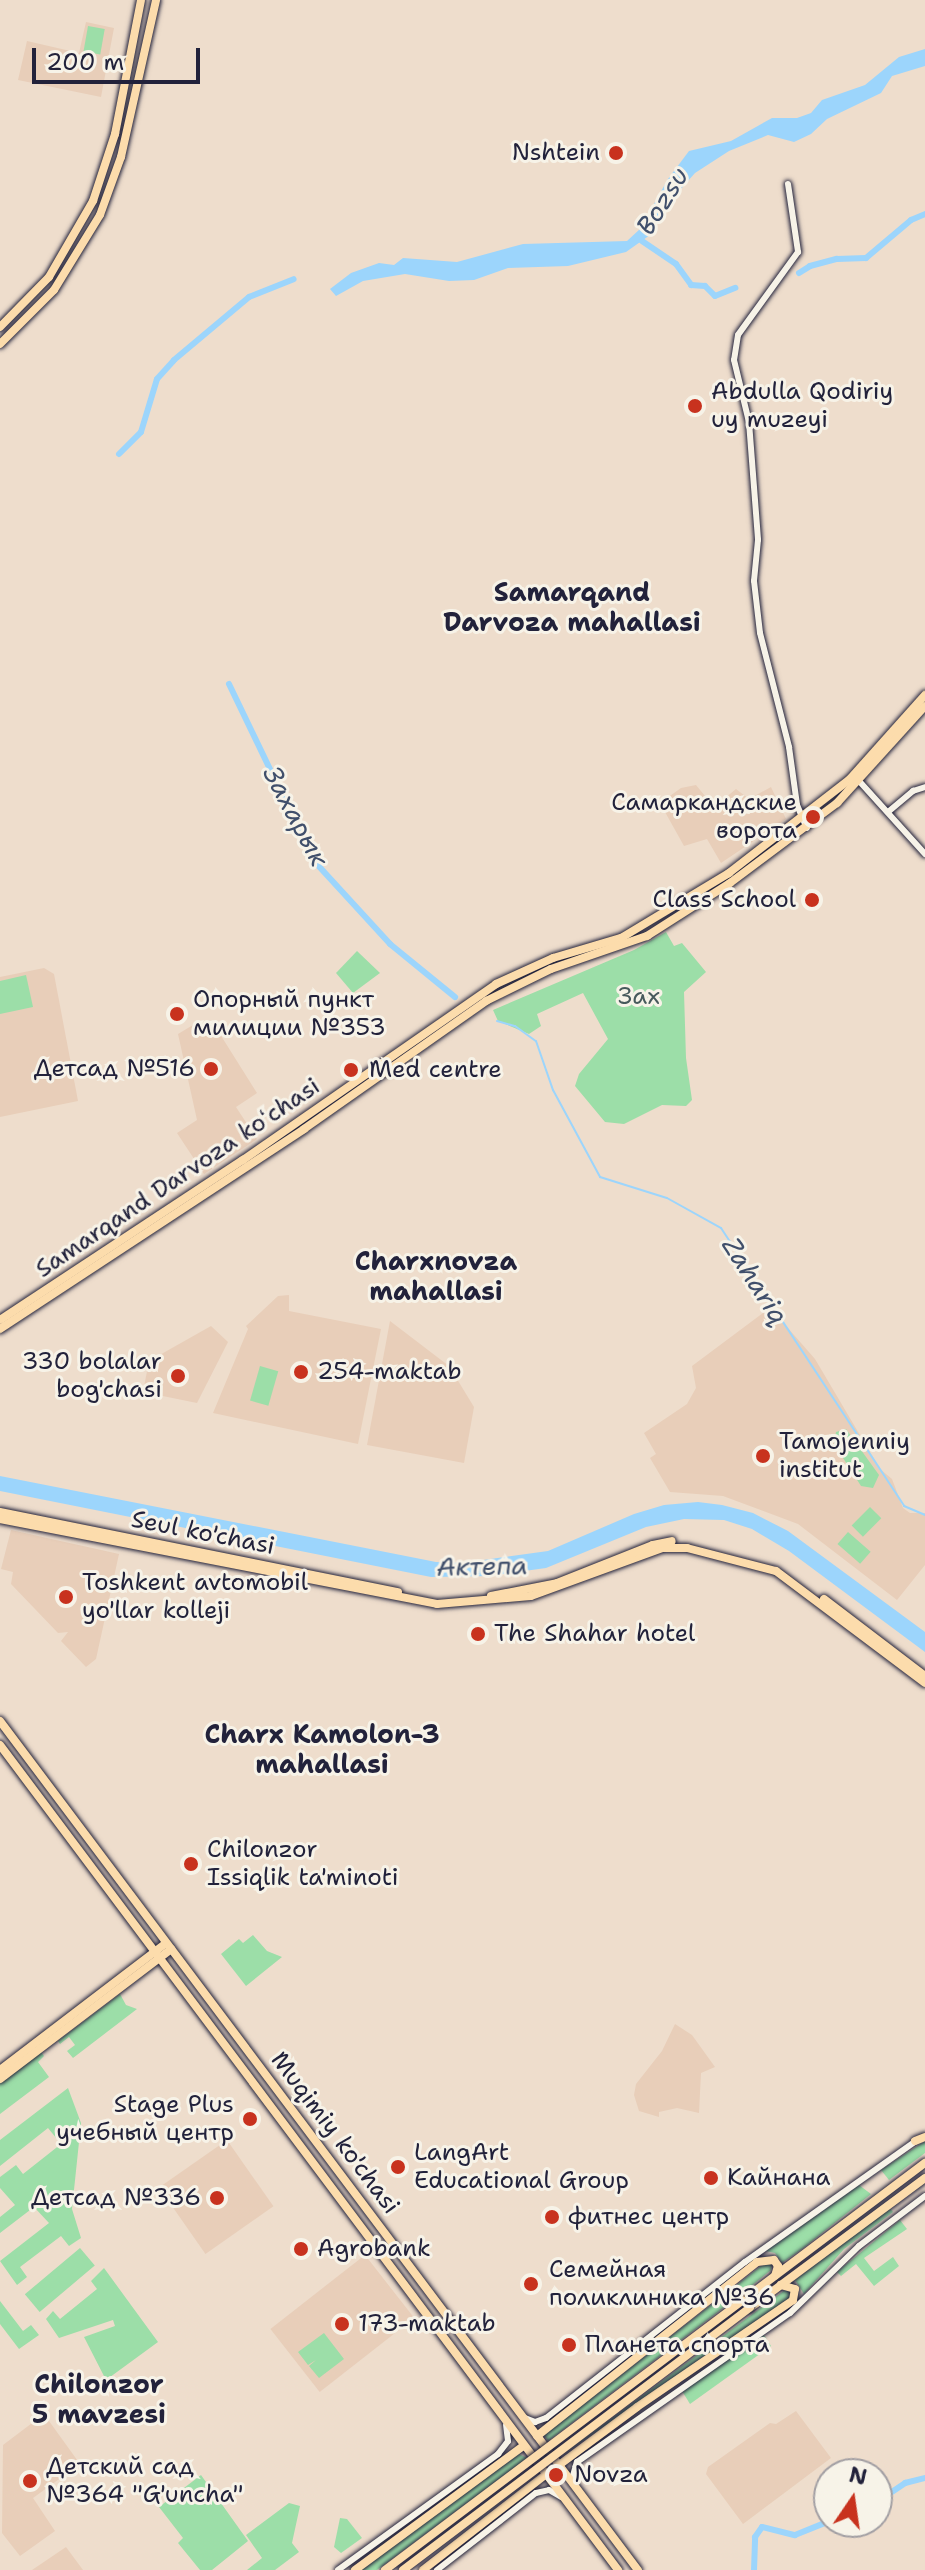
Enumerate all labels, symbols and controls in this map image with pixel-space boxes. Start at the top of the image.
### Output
scale bar [36,32,204,82]
text: 200 m [46,46,124,78]
place label: Nshtein [512,139,600,167]
marker: Nshtein [607,144,625,162]
water label: Bozsu [629,162,695,240]
place label: Abdulla Qodiriy uy muzeyi [711,378,893,434]
marker: Abdulla Qodiriy uy muzeyi [686,397,704,415]
district label: Samarqand Darvoza mahallasi [443,576,701,638]
water label: Захарык [257,760,335,872]
place label: Самаркандские ворота [611,789,797,845]
marker: Самаркандские ворота [804,808,822,826]
place label: Class School [652,886,796,914]
marker: Class School [803,891,821,909]
park label: Зах [618,983,660,1011]
place label: Опорный пункт милиции №353 [193,986,386,1042]
marker: Опорный пункт милиции №353 [168,1005,186,1023]
place label: Детсад №516 [34,1055,195,1083]
place label: Med centre [369,1056,502,1084]
marker: Med centre [340,1059,362,1081]
marker: Детсад №516 [202,1060,220,1078]
street label: Samarqand Darvoza koʻchasi [30,1072,326,1284]
water label: Zahariq [715,1231,795,1329]
district label: Charxnovza mahallasi [355,1245,517,1306]
place label: 330 bolalar bog'chasi [22,1348,162,1404]
place label: 254-maktab [317,1358,462,1386]
marker: 254-maktab [292,1363,310,1381]
marker: 330 bolalar bog'chasi [169,1367,187,1385]
place label: Tamojenniy institut [779,1428,910,1484]
marker: Tamojenniy institut [754,1447,772,1465]
street label: Seul ko'chasi [129,1505,277,1561]
water label: Актепа [436,1550,528,1582]
place label: Toshkent avtomobil yo'llar kolleji [82,1569,308,1625]
marker: Toshkent avtomobil yo'llar kolleji [57,1588,75,1606]
place label: The Shahar hotel [494,1620,695,1648]
marker: The Shahar hotel [469,1625,487,1643]
district label: Charx Kamolon-3 mahallasi [204,1718,440,1780]
place label: Chilonzor Issiqlik ta'minoti [207,1836,399,1892]
marker: Chilonzor Issiqlik ta'minoti [182,1855,200,1873]
street label: Muqimiy ko'chasi [265,2046,405,2220]
place label: Stage Plus учебный центр [56,2091,234,2147]
marker: Stage Plus учебный центр [241,2110,259,2128]
place label: LangArt Educational Group [414,2139,629,2195]
marker: LangArt Educational Group [389,2158,407,2176]
place label: Кайнана [727,2164,830,2192]
marker: Кайнана [702,2169,720,2187]
place label: Детсад №336 [31,2184,201,2212]
marker: Детсад №336 [208,2189,226,2207]
place label: фитнес центр [568,2203,729,2231]
marker: фитнес центр [543,2208,561,2226]
place label: Agrobank [317,2235,431,2263]
marker: Agrobank [292,2240,310,2258]
place label: Семейная поликлиника №36 [549,2256,775,2312]
marker: Семейная поликлиника №36 [520,2273,542,2295]
place label: 173-maktab [358,2310,496,2338]
marker: 173-maktab [333,2315,351,2333]
place label: Планета спорта [585,2331,769,2359]
marker: Планета спорта [560,2336,578,2354]
district label: Chilonzor 5 mavzesi [32,2368,166,2430]
place label: Детский сад №364 "G'uncha" [46,2453,242,2509]
north arrow [813,2458,893,2538]
text: N [846,2460,870,2492]
place label: Novza [574,2461,648,2489]
marker: Novza [545,2464,567,2486]
marker: Детский сад №364 "G'uncha" [21,2472,39,2490]

